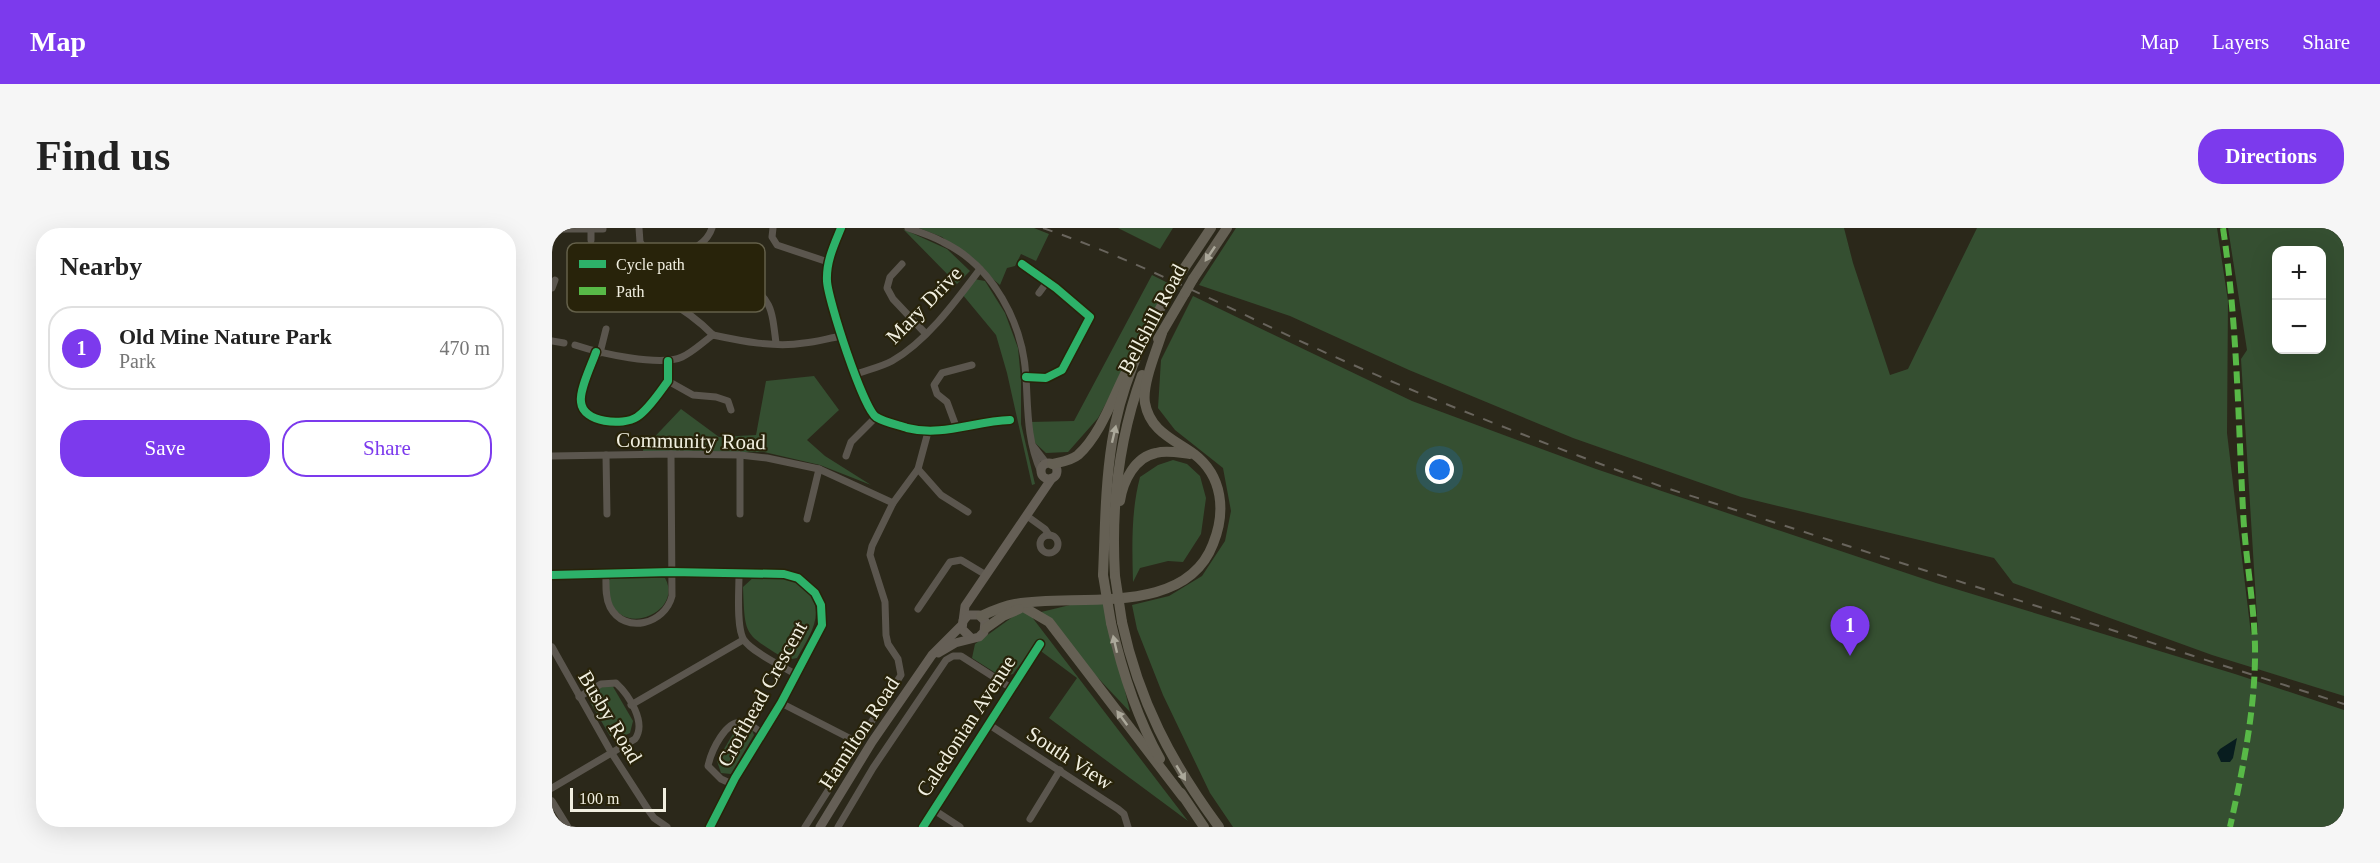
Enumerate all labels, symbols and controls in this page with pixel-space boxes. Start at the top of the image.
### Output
text: Map [30,26,86,57]
text: Map [2141,30,2179,54]
text: Layers [2212,30,2269,54]
text: Share [2302,30,2350,54]
button: Directions [2198,129,2344,184]
text: Find us [36,133,170,179]
legend [567,243,765,312]
one-way arrow [1204,245,1216,261]
map controls [2272,246,2326,354]
button: + [2272,246,2326,300]
text: Nearby [60,252,142,281]
text: Cycle path [616,256,685,274]
street label: Bellshill Road [1113,260,1191,378]
street label: Mary Drive [881,261,967,349]
text: Path [616,283,644,300]
button: − [2272,300,2326,354]
text: Old Mine Nature Park [119,324,332,349]
text: 1 [77,337,87,359]
text: 470 m [439,337,490,359]
text: Park [119,350,156,372]
button: Save [60,420,270,477]
button: Share [282,420,492,477]
one-way arrow [1109,424,1119,443]
street label: Community Road [616,428,767,454]
your location [1425,455,1454,484]
pin: 1 [1830,606,1870,656]
street label: Crofthead Crescent [712,617,812,771]
one-way arrow [1110,634,1120,653]
street label: Caledonian Avenue [911,651,1021,801]
street label: Busby Road [573,667,647,768]
street label: Hamilton Road [814,672,904,794]
one-way arrow [1116,710,1128,726]
street label: South View [1022,721,1118,795]
one-way arrow [1176,765,1187,781]
scale bar [570,785,666,812]
text: 100 m [579,790,619,807]

